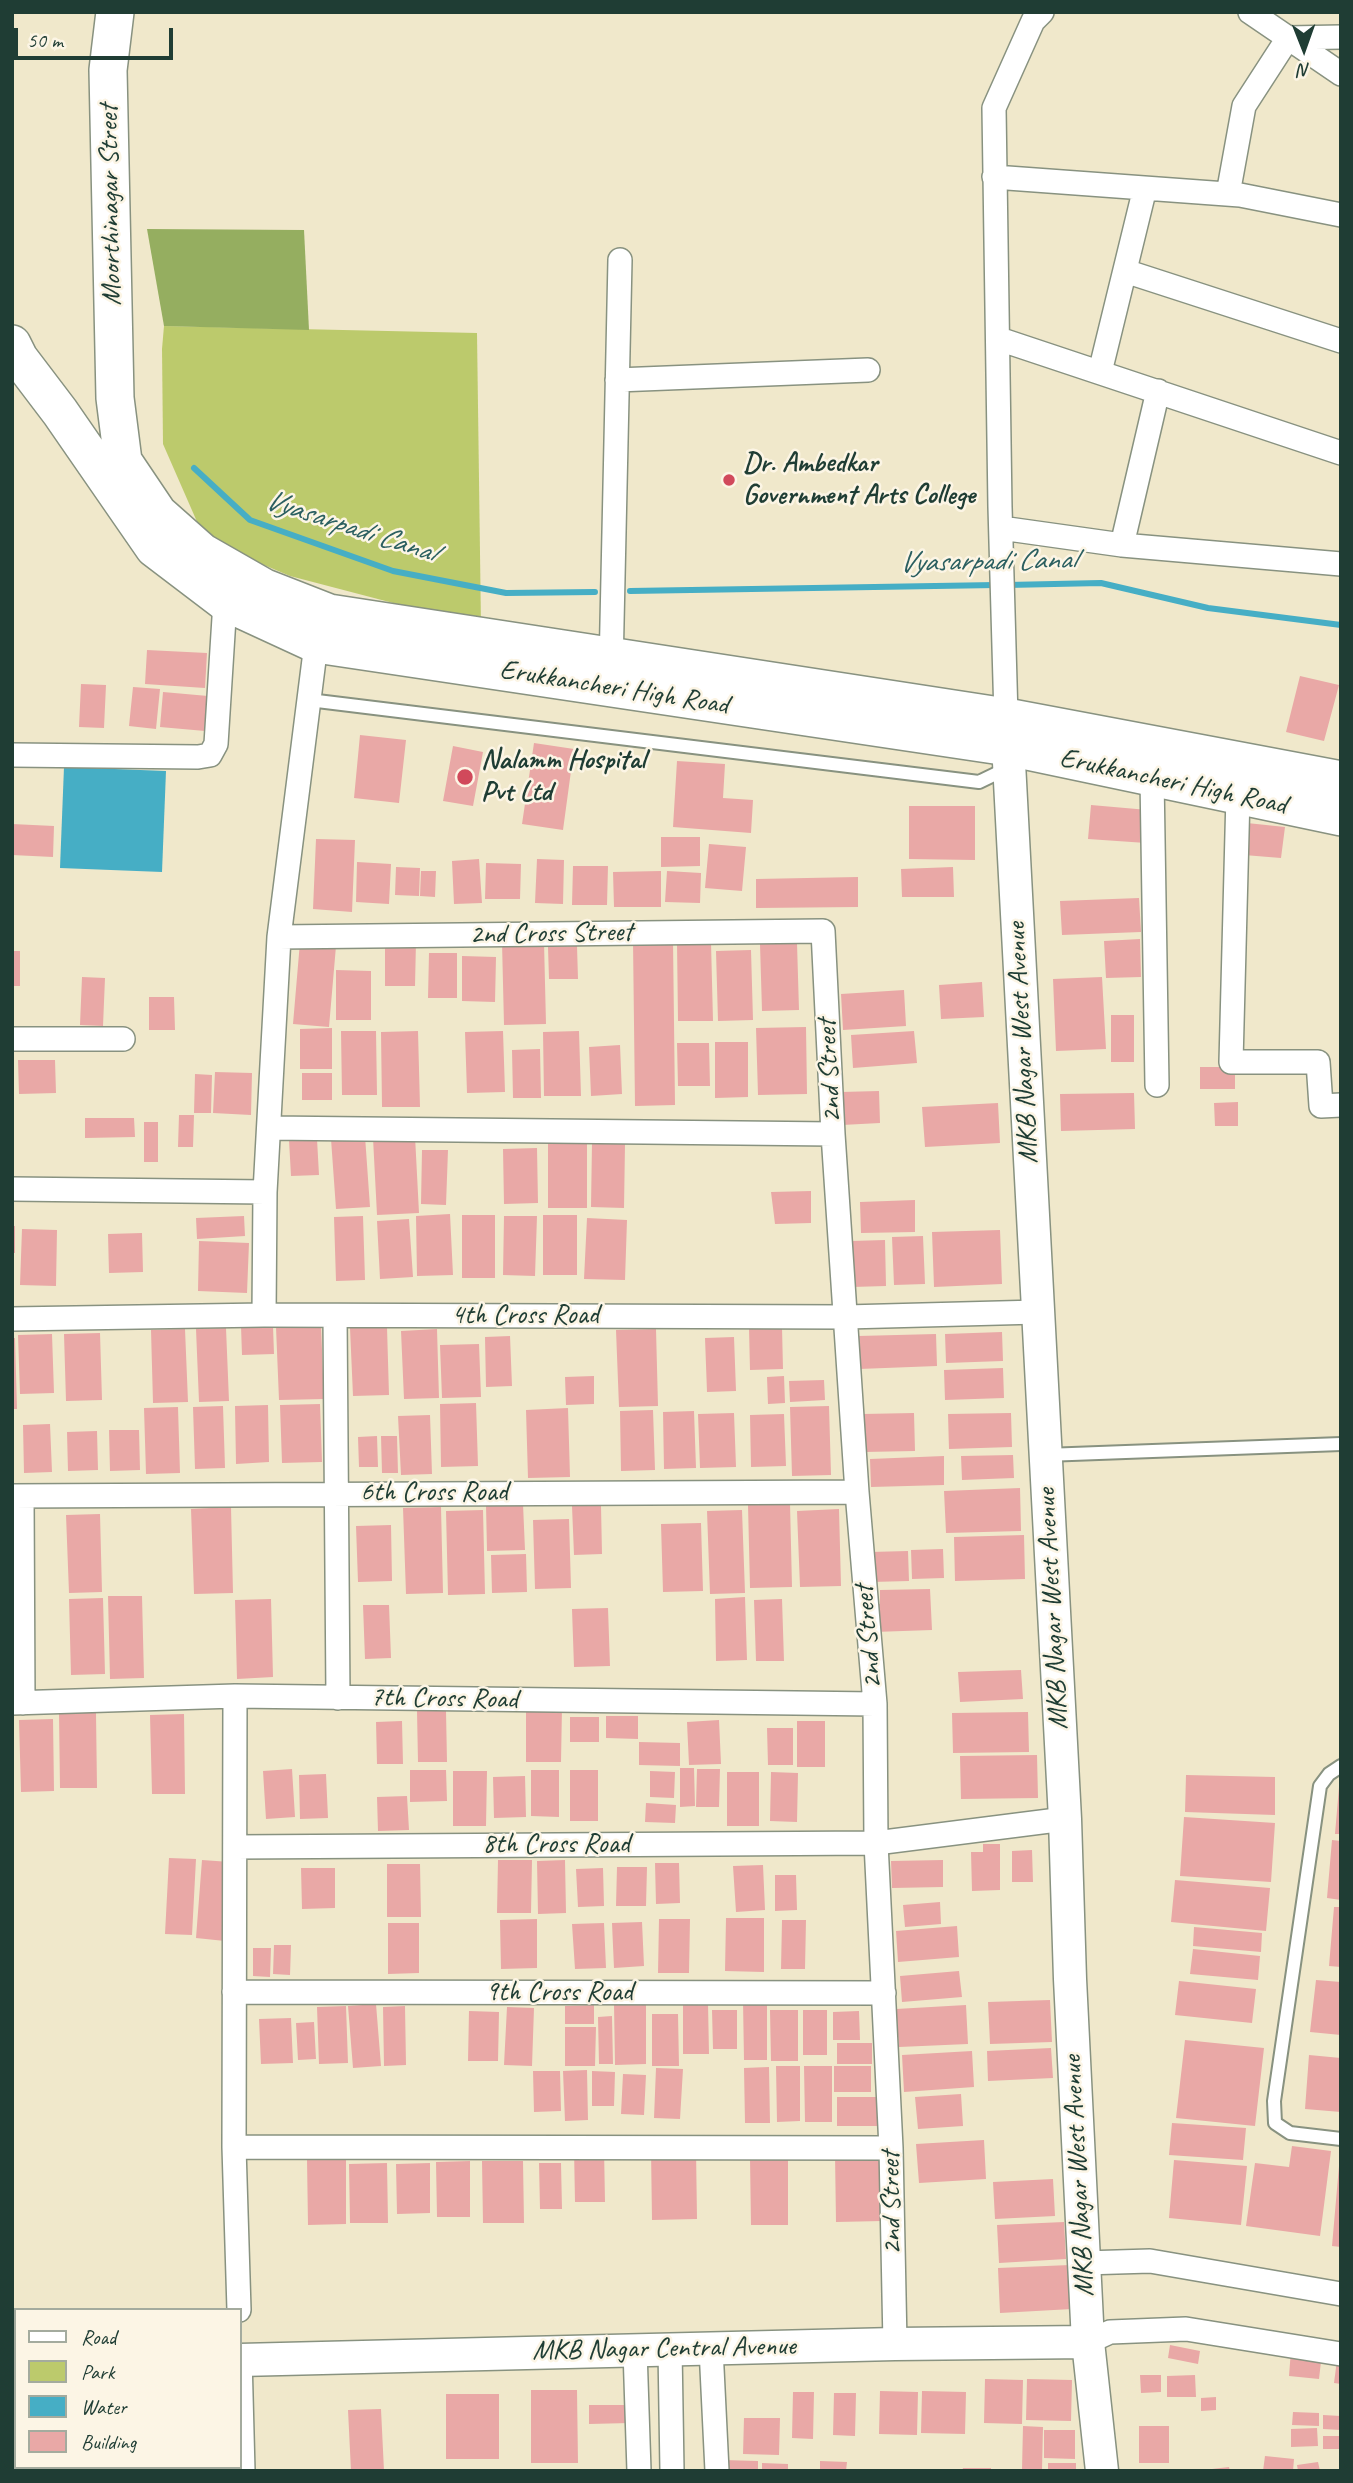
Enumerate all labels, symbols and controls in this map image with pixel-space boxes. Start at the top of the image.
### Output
scale bar [18,14,177,58]
north arrow [1269,14,1339,84]
text: 50 m [27,27,63,53]
text: N [1298,58,1310,82]
street label: Moorthinagar Street [92,104,130,306]
place label: Dr. Ambedkar Government Arts College [743,447,975,513]
marker: Dr. Ambedkar Government Arts College [721,472,737,488]
water label: Vyasarpadi Canal [260,483,440,571]
water label: Vyasarpadi Canal [898,542,1076,582]
street label: Erukkancheri High Road [497,653,731,723]
street label: Erukkancheri High Road [1057,742,1289,822]
place label: Nalamm Hospital Pvt Ltd [481,744,645,810]
marker: Nalamm Hospital Pvt Ltd [455,767,475,787]
street label: 2nd Cross Street [469,916,633,952]
street label: MKB Nagar West Avenue [1000,921,1046,1165]
street label: 2nd Street [811,1018,849,1124]
street label: 4th Cross Road [451,1299,599,1333]
street label: 6th Cross Road [360,1476,508,1510]
street label: MKB Nagar West Avenue [1030,1487,1076,1731]
street label: 2nd Street [848,1584,890,1690]
street label: 7th Cross Road [370,1681,518,1717]
street label: 8th Cross Road [482,1828,630,1862]
street label: 9th Cross Road [485,1976,633,2010]
street label: MKB Nagar West Avenue [1056,2054,1102,2298]
street label: 2nd Street [874,2151,910,2255]
legend [14,2308,242,2469]
text: Road [81,2324,116,2350]
street label: MKB Nagar Central Avenue [532,2330,796,2368]
text: Park [81,2359,114,2385]
text: Water [81,2394,127,2420]
text: Building [81,2429,136,2455]

